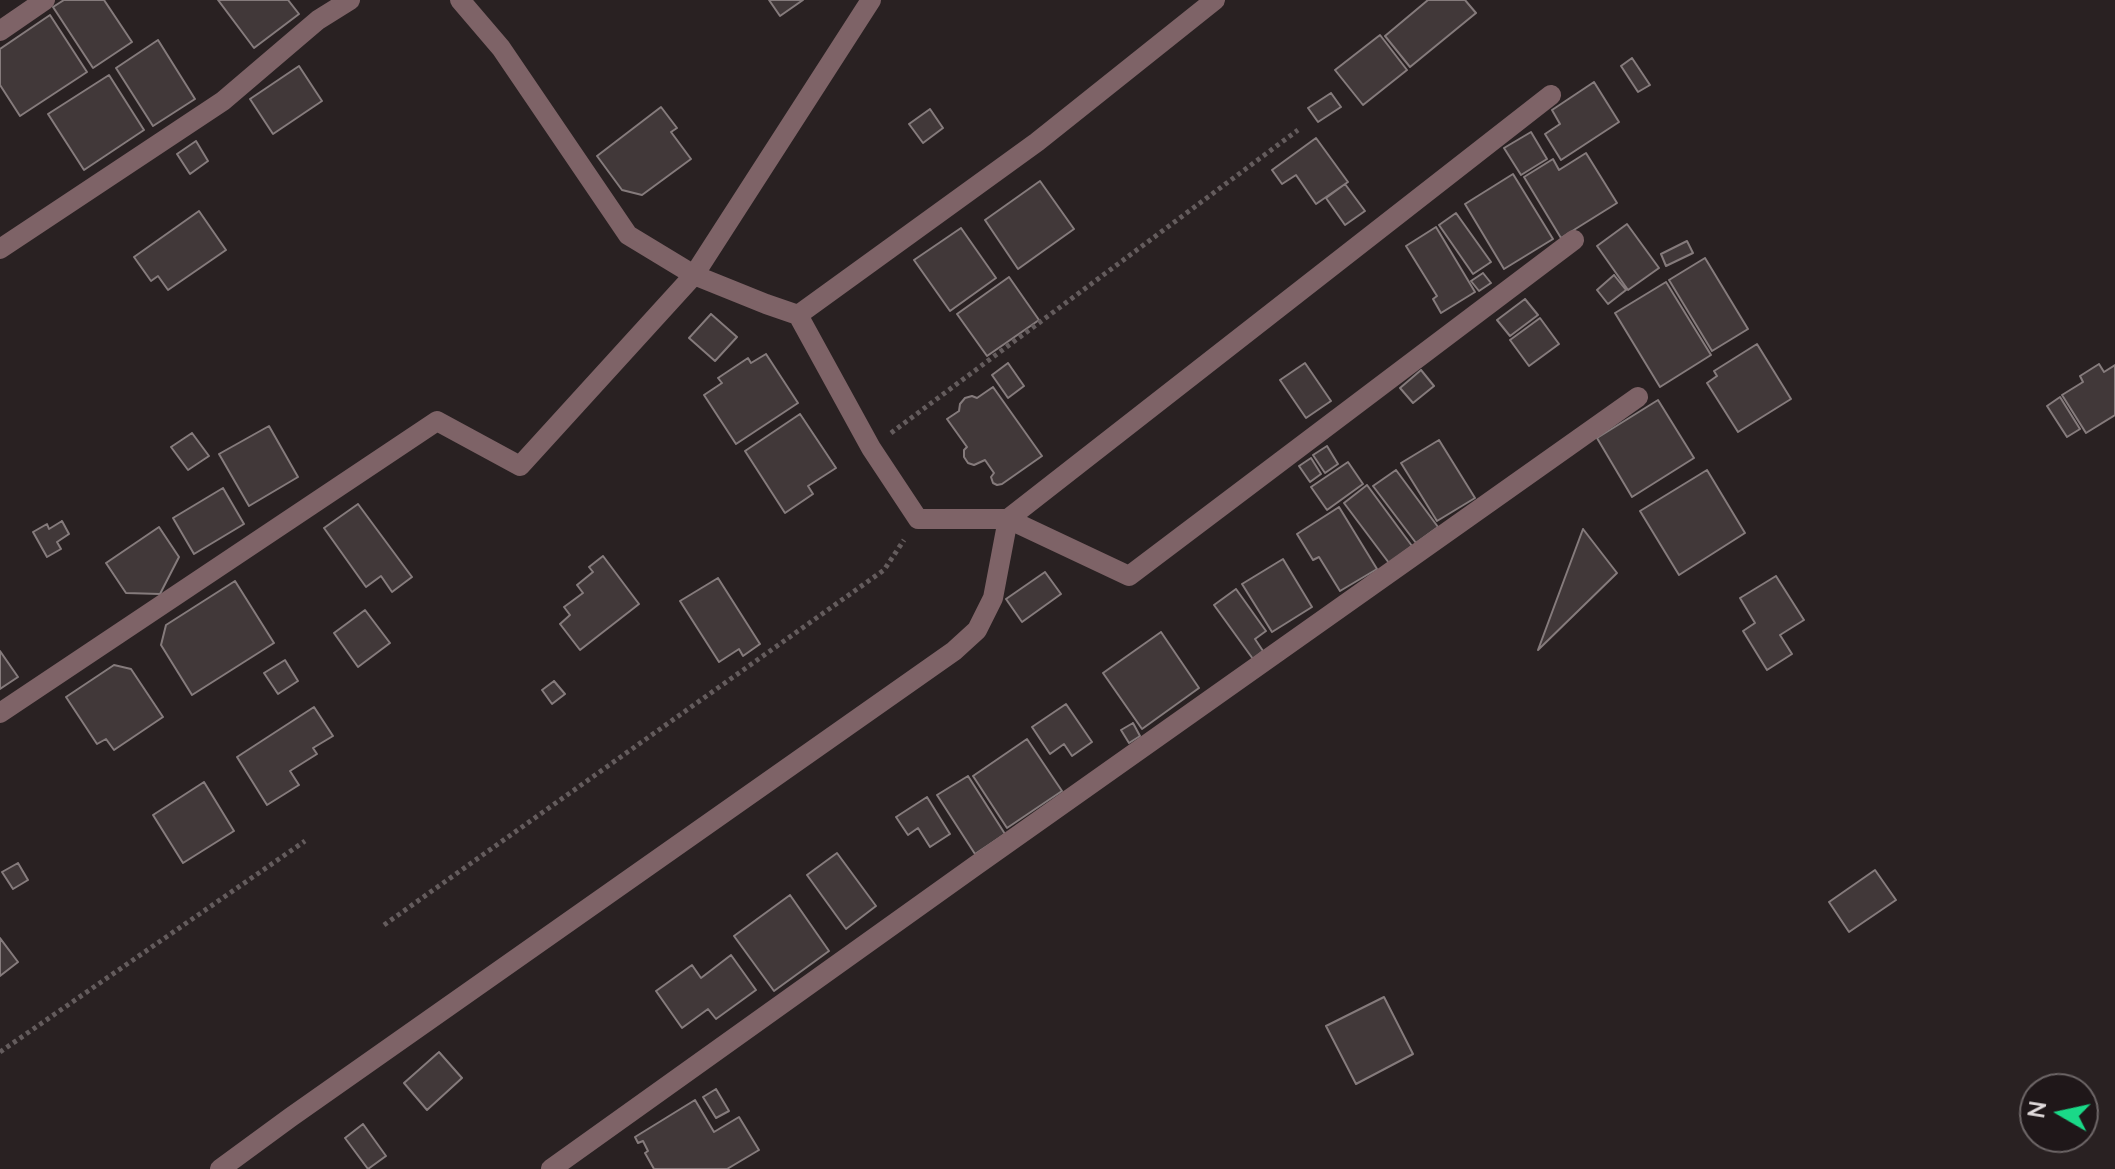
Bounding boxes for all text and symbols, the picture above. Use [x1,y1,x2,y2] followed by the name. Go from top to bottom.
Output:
[2019,1073,2099,1153] north arrow
[2022,1099,2051,1120] text: N

